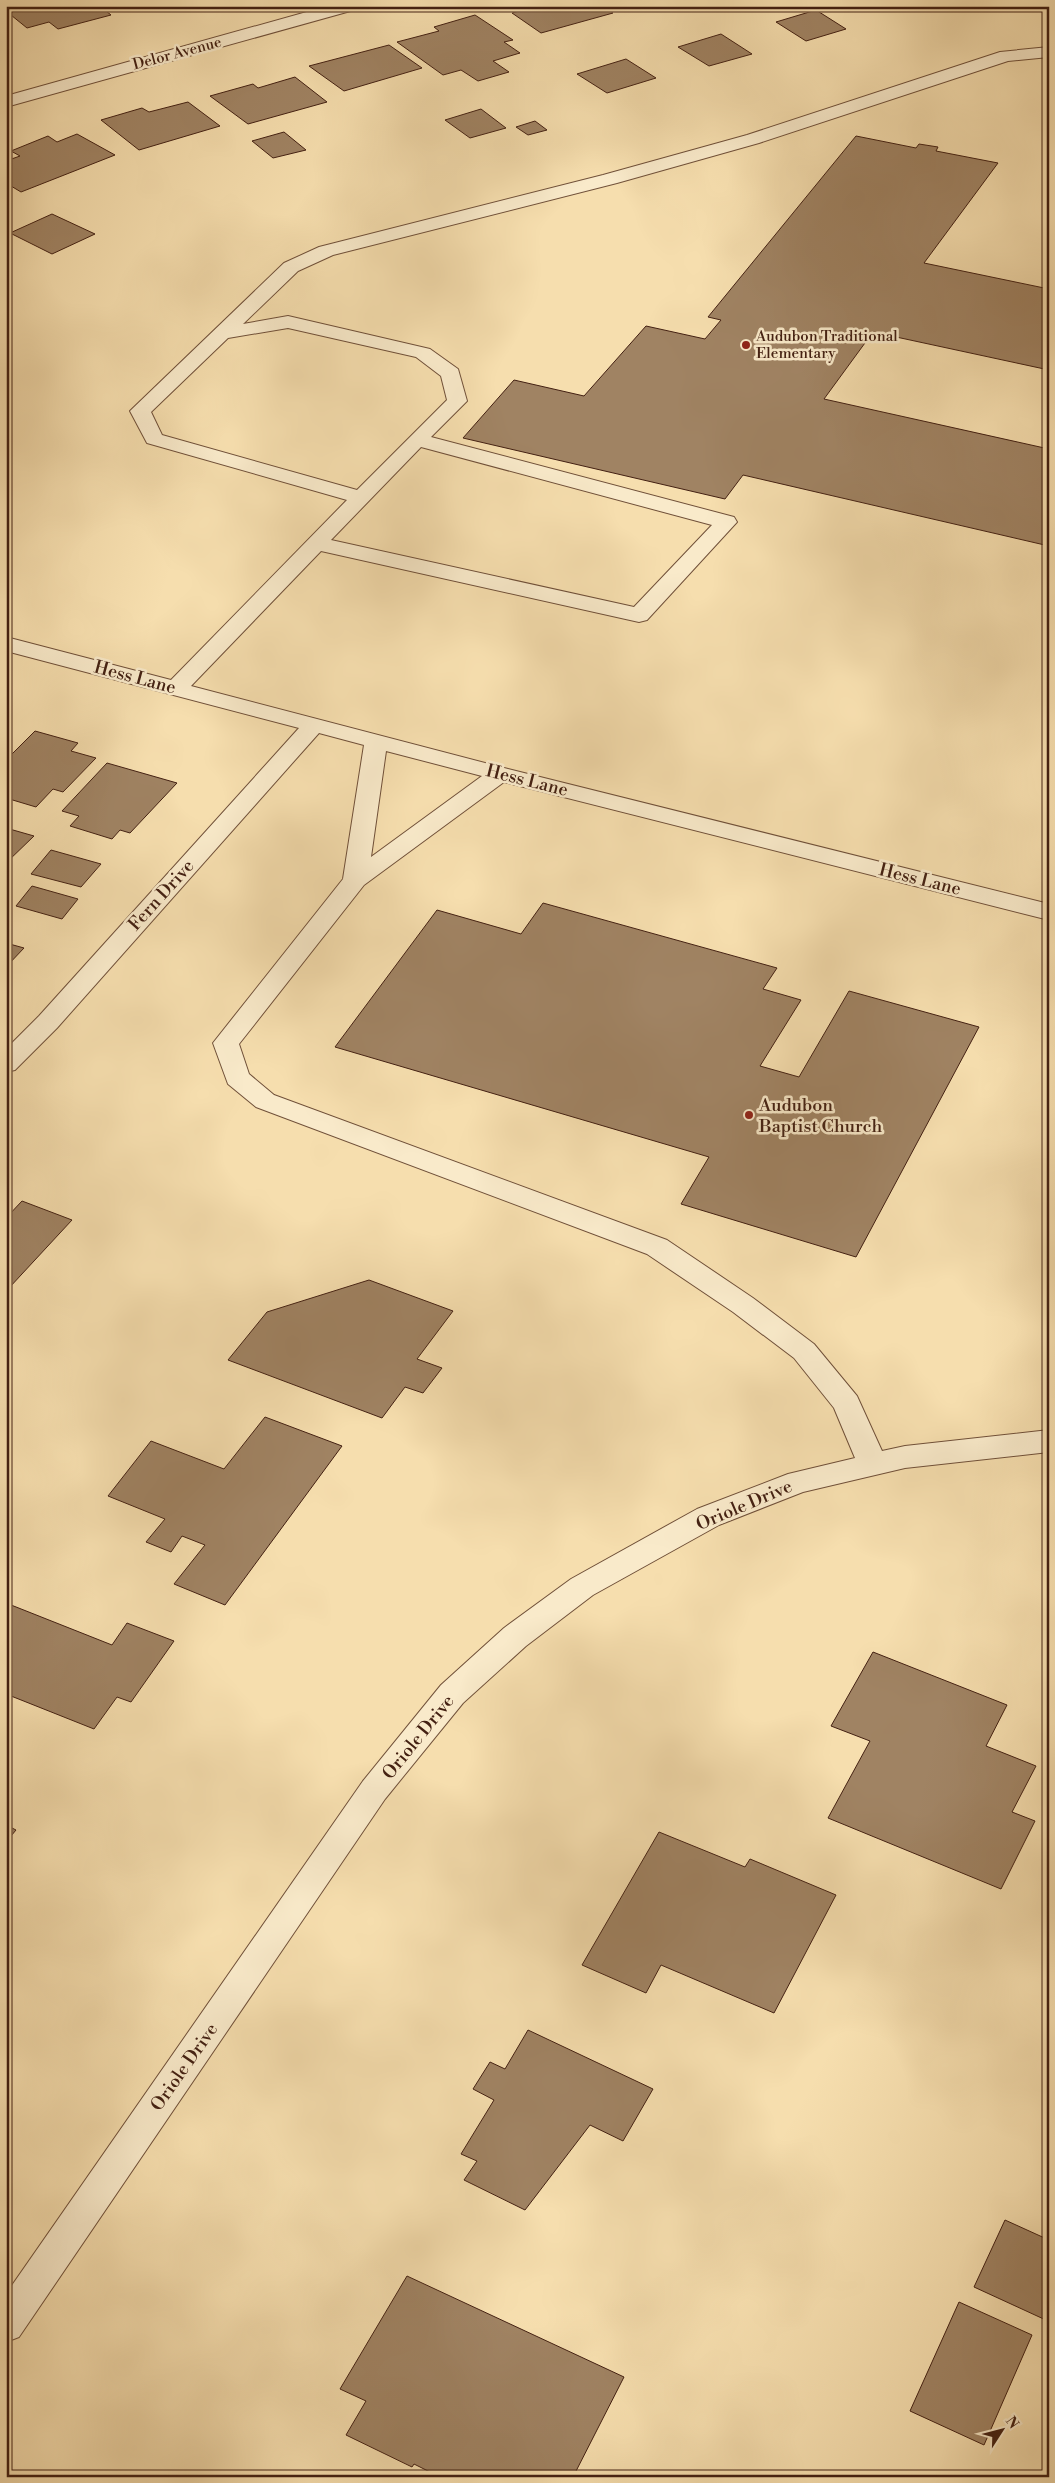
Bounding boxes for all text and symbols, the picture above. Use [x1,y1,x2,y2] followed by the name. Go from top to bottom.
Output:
[131,33,224,74] street label: Delor Avenue
[755,327,898,363] place label: Audubon Traditional Elementary
[740,339,752,351] marker: Audubon Traditional Elementary
[91,656,178,699] street label: Hess Lane
[483,759,570,802] street label: Hess Lane
[123,855,199,936] street label: Fern Drive
[876,858,963,901] street label: Hess Lane
[758,1094,882,1138] place label: Audubon Baptist Church
[743,1109,755,1121] marker: Audubon Baptist Church
[693,1475,796,1536] street label: Oriole Drive
[377,1690,459,1784] street label: Oriole Drive
[146,2019,223,2116] street label: Oriole Drive
[978,2406,1028,2456] north arrow
[1001,2413,1022,2433] text: N

